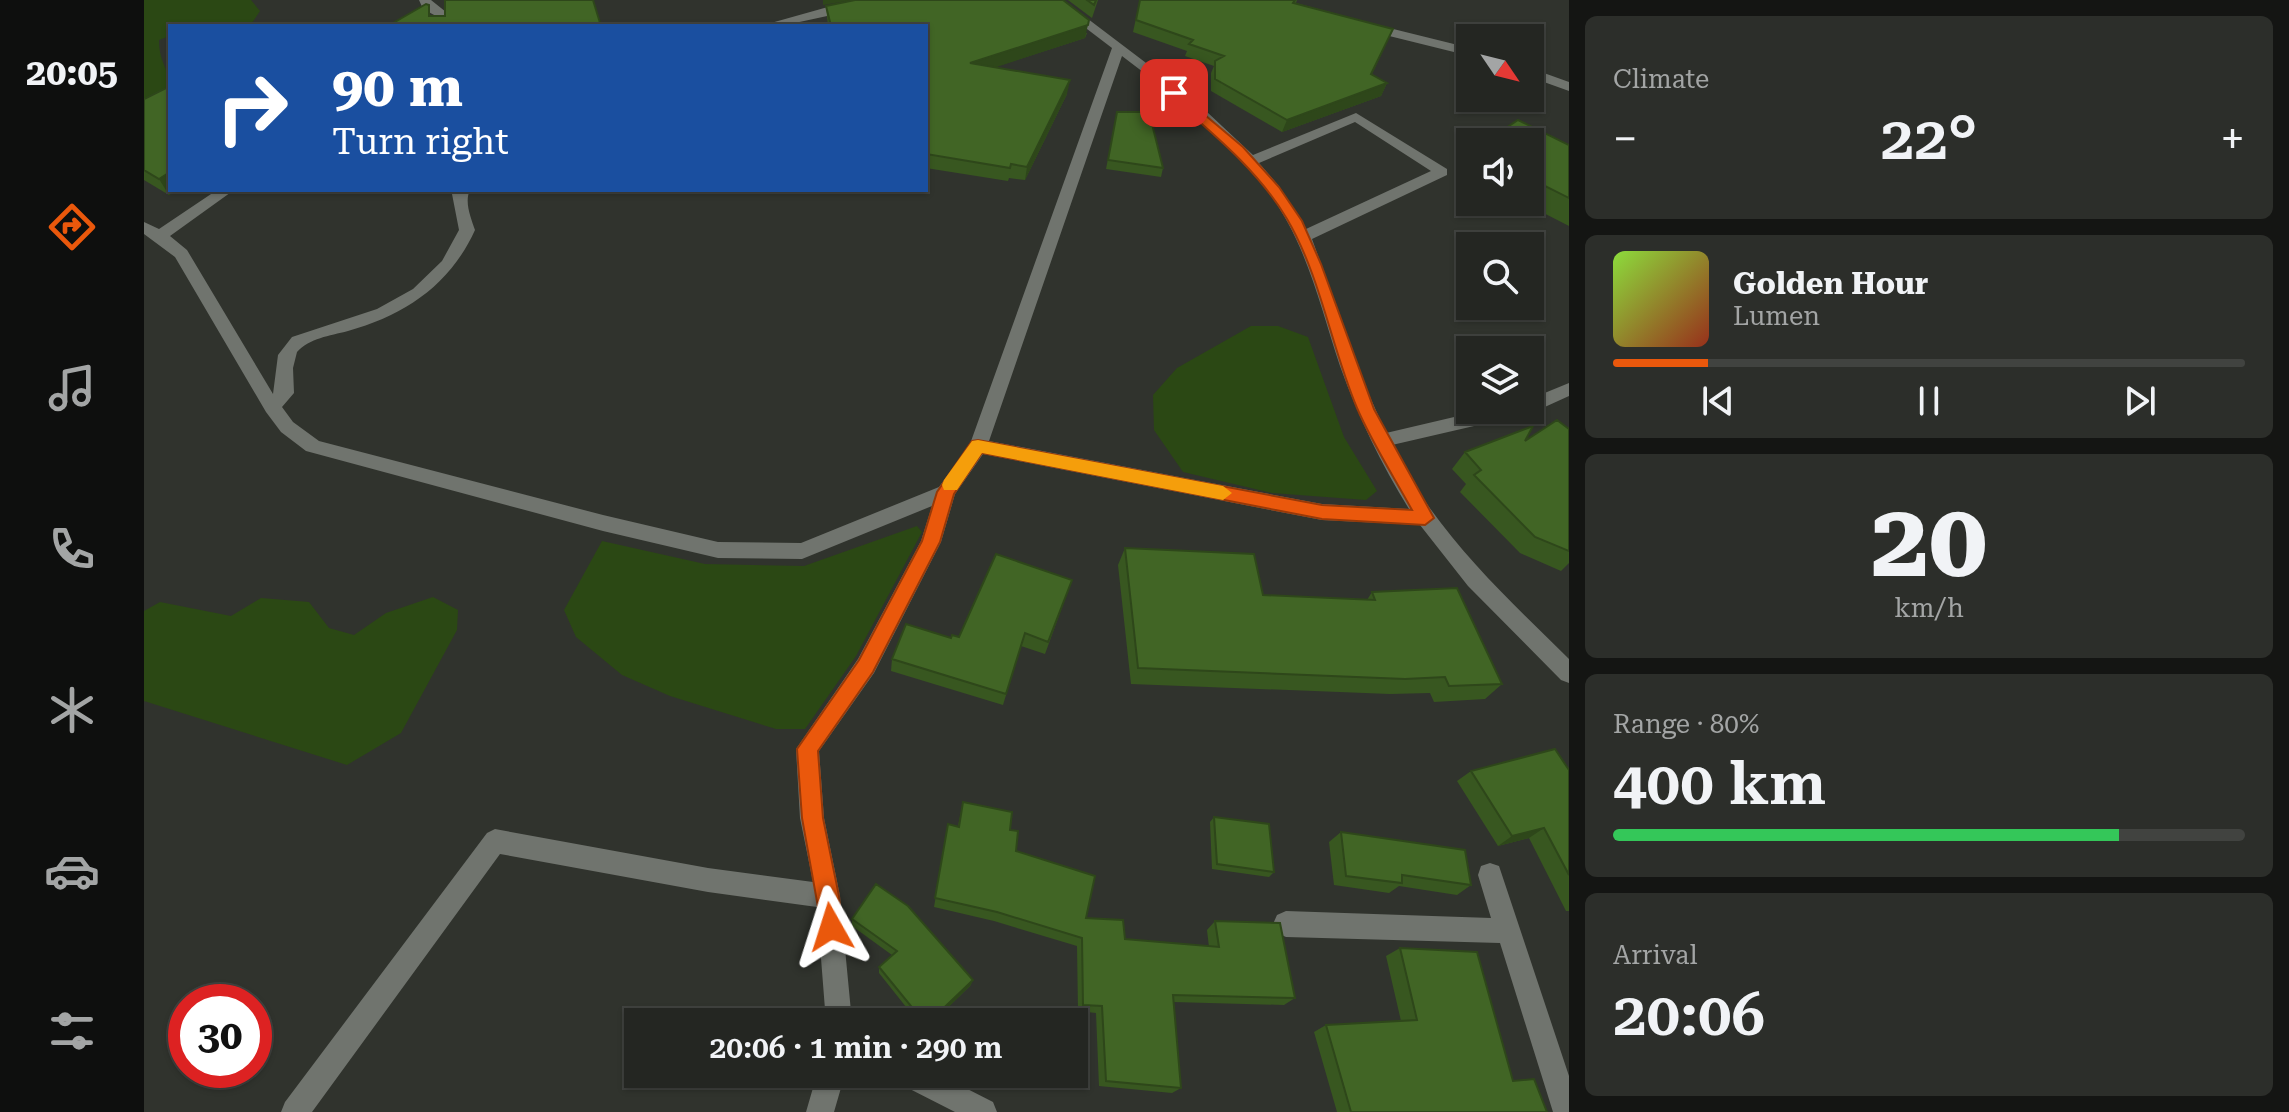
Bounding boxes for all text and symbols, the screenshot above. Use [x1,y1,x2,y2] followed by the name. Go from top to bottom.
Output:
[1456,24,1544,112] north arrow
[1456,24,1544,424] map controls
[26,52,118,94] text: 20:05
[332,54,463,120] text: 90 m
[200,56,304,160] icon: right
[1140,59,1208,127] pin
[1613,64,1709,94] text: Climate
[1152,71,1196,115] icon: arrive
[1881,103,1977,174] text: 22°
[1613,113,1638,165] text: −
[2220,113,2245,165] text: +
[332,121,509,163] text: Turn right
[1456,128,1544,216] button: sound
[44,199,100,255] icon: directions
[1456,232,1544,320] button: search
[1733,266,1928,301] text: Golden Hour
[1733,301,1820,331] text: Lumen
[1456,336,1544,424] button: layers
[44,360,100,416] icon: music
[1696,379,1740,423] icon: previous
[1907,379,1951,423] icon: pause
[2118,379,2162,423] icon: next
[1871,480,1987,601] text: 20
[44,521,100,577] icon: phone
[1894,593,1964,623] text: km/h
[44,682,100,738] icon: climate
[1613,709,1759,739] text: Range · 80%
[1613,748,1826,819] text: 400 km
[44,843,100,899] icon: car
[789,885,873,969] position arrow
[1613,940,1698,970] text: Arrival
[1613,979,1765,1050] text: 20:06
[168,984,272,1088] speed limit sign: 30
[44,1003,100,1059] icon: filters
[710,1030,1002,1065] text: 20:06 · 1 min · 290 m

